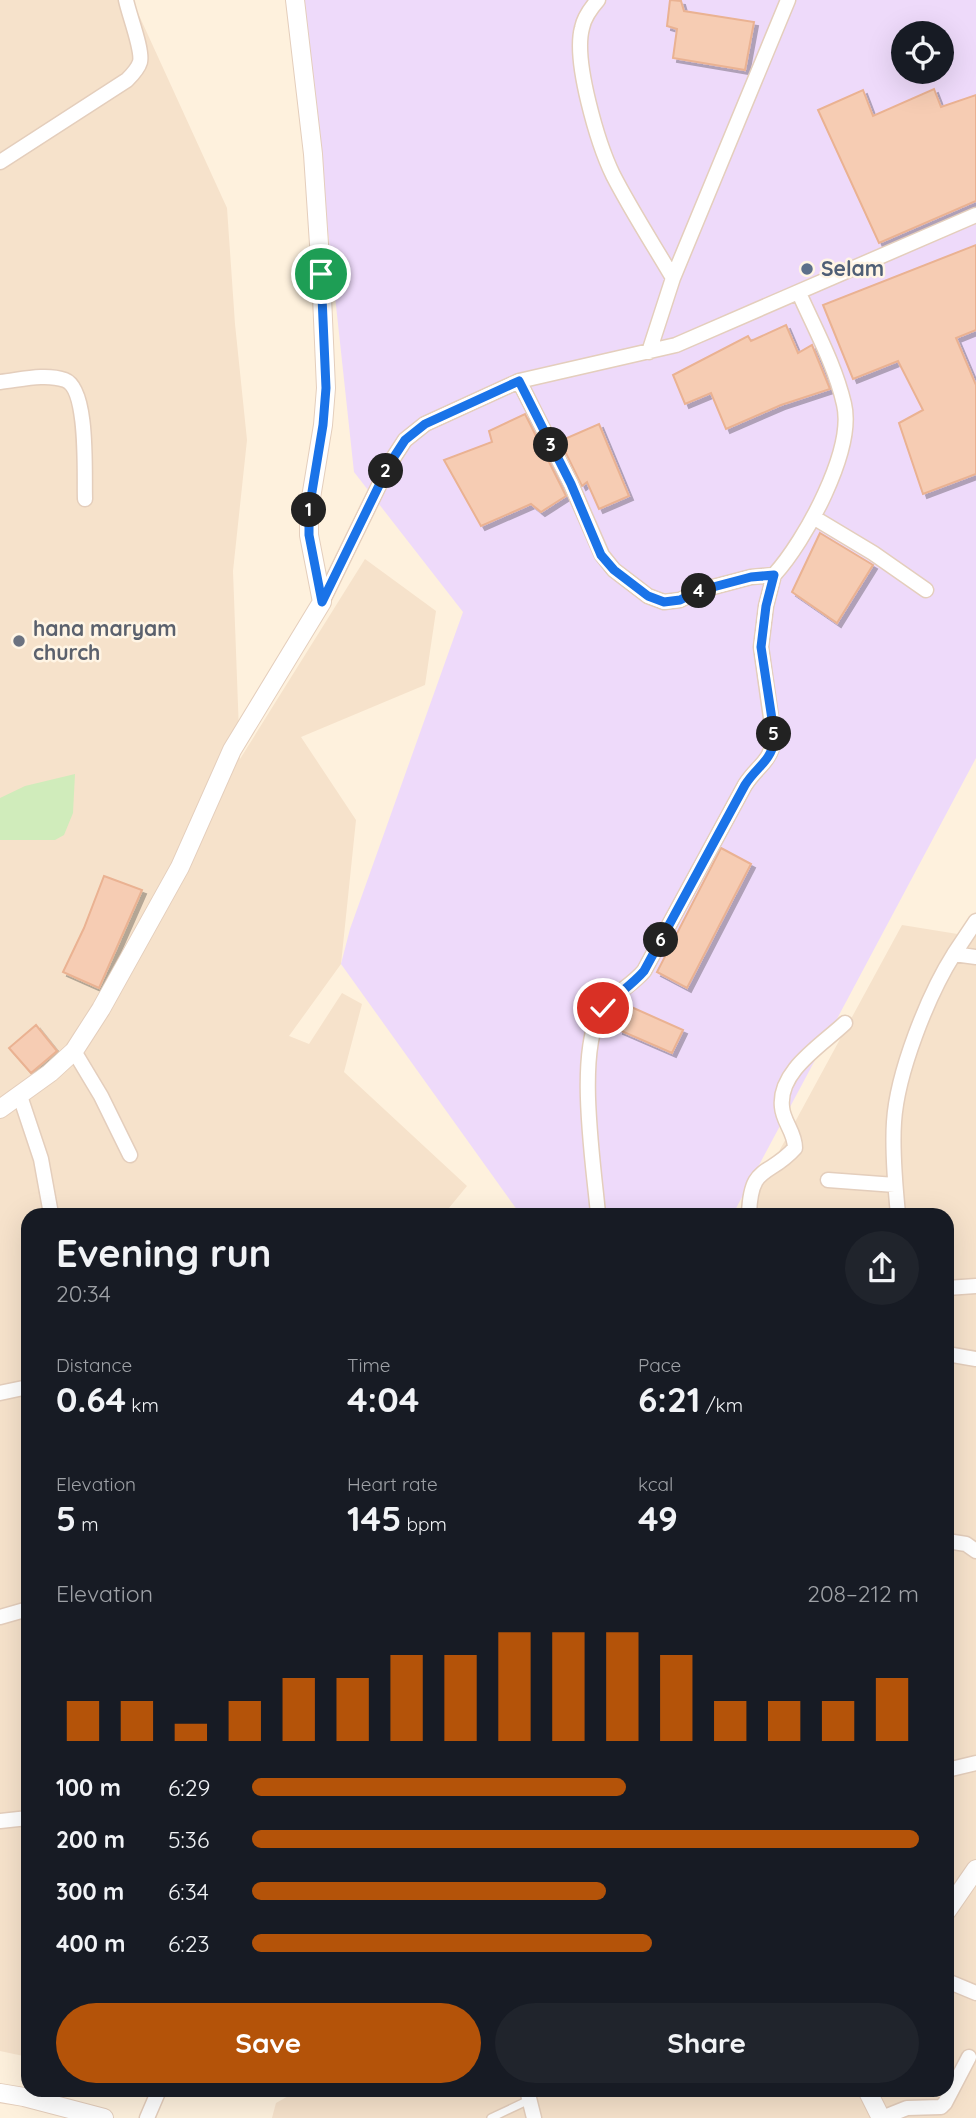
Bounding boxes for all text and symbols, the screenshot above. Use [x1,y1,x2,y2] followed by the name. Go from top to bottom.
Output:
[891,21,954,84] map controls
[891,21,954,84] button: locate
[291,244,351,304] pin
[302,255,340,293] icon: arrive
[821,255,884,281] place label: Selam
[799,261,815,277] marker: Selam
[534,428,568,462] pin: 3
[545,432,556,456] text: 3
[368,454,404,489] pin: 2
[380,458,391,482] text: 2
[292,492,326,528] pin: 1
[305,497,312,521] text: 1
[682,574,716,608] pin: 4
[693,578,704,602] text: 4
[33,615,177,665] place label: hana maryam church
[11,633,27,649] marker: hana maryam church
[756,716,792,752] pin: 5
[768,721,779,745] text: 5
[644,922,678,958] pin: 6
[655,927,666,951] text: 6
[573,978,633,1038] pin
[584,989,622,1027] icon: check
[56,1229,271,1277] text: Evening run
[845,1231,919,1305] button: share
[56,1279,111,1308] text: 20:34
[56,1353,132,1377] text: Distance
[347,1353,391,1377] text: Time
[638,1353,681,1377] text: Pace
[56,1377,126,1421] text: 0.64
[347,1377,419,1421] text: 4:04
[638,1377,700,1421] text: 6:21
[126,1393,159,1417] text: km
[700,1393,743,1417] text: /km
[56,1472,136,1496] text: Elevation
[347,1472,438,1496] text: Heart rate
[638,1472,673,1496] text: kcal
[56,1496,76,1540] text: 5
[347,1496,401,1540] text: 145
[638,1496,678,1540] text: 49
[76,1512,99,1536] text: m
[401,1512,447,1536] text: bpm
[56,1579,153,1608] text: Elevation
[807,1579,919,1608] text: 208–212 m
[56,1773,121,1802] text: 100 m
[168,1773,210,1802] text: 6:29
[56,1825,125,1854] text: 200 m
[168,1825,209,1854] text: 5:36
[56,1877,124,1906] text: 300 m
[168,1877,209,1906] text: 6:34
[56,1929,125,1958] text: 400 m
[168,1929,209,1958] text: 6:23
[56,2003,481,2083] button: Save
[495,2003,919,2083] button: Share

